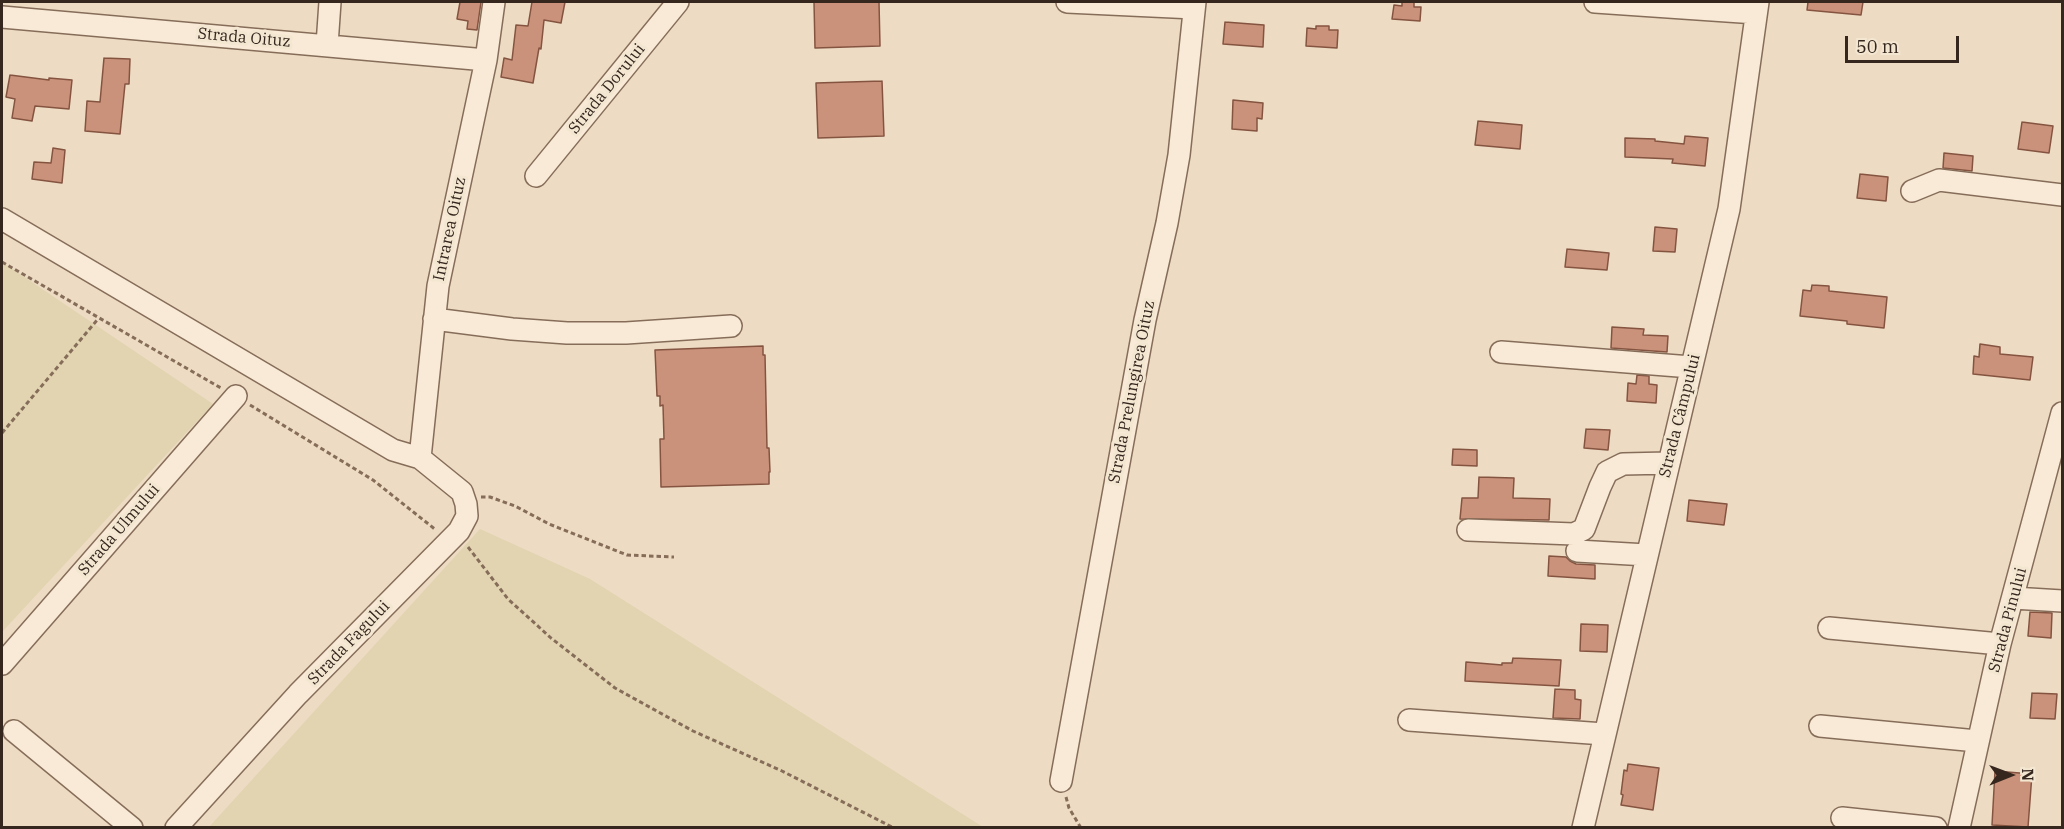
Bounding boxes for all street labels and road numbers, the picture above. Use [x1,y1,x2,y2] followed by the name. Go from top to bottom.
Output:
[197,24,291,52] street label: Strada Oituz
[565,40,649,138] street label: Strada Dorului
[430,175,470,283] street label: Intrarea Oituz
[1105,299,1159,485] street label: Strada Prelungirea Oituz
[1655,352,1705,480] street label: Strada Câmpului
[74,480,164,580] street label: Strada Ulmului
[1985,565,2031,675] street label: Strada Pinului
[304,597,394,689] street label: Strada Fagului

